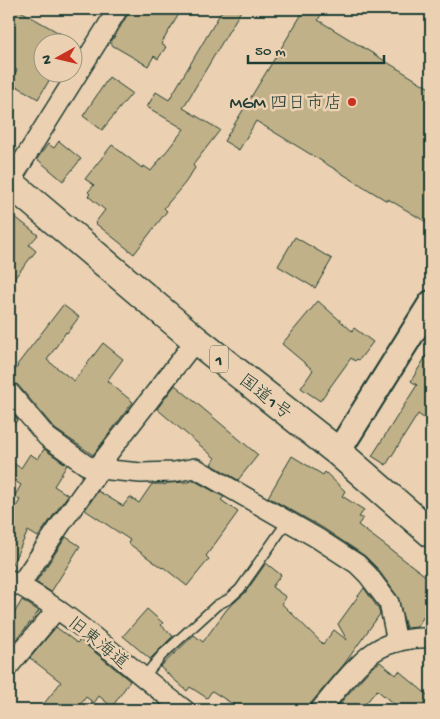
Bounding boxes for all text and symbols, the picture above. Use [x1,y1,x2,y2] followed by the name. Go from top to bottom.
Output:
[32,32,82,82] north arrow
[248,32,384,64] scale bar
[255,43,286,61] text: 50 m
[39,54,57,65] text: N
[229,93,342,115] place label: MGM 四日市店
[346,96,358,108] marker: MGM 四日市店
[210,346,228,372] road number: 1
[234,370,296,425] street label: 国道1号
[63,612,133,675] street label: 旧東海道

